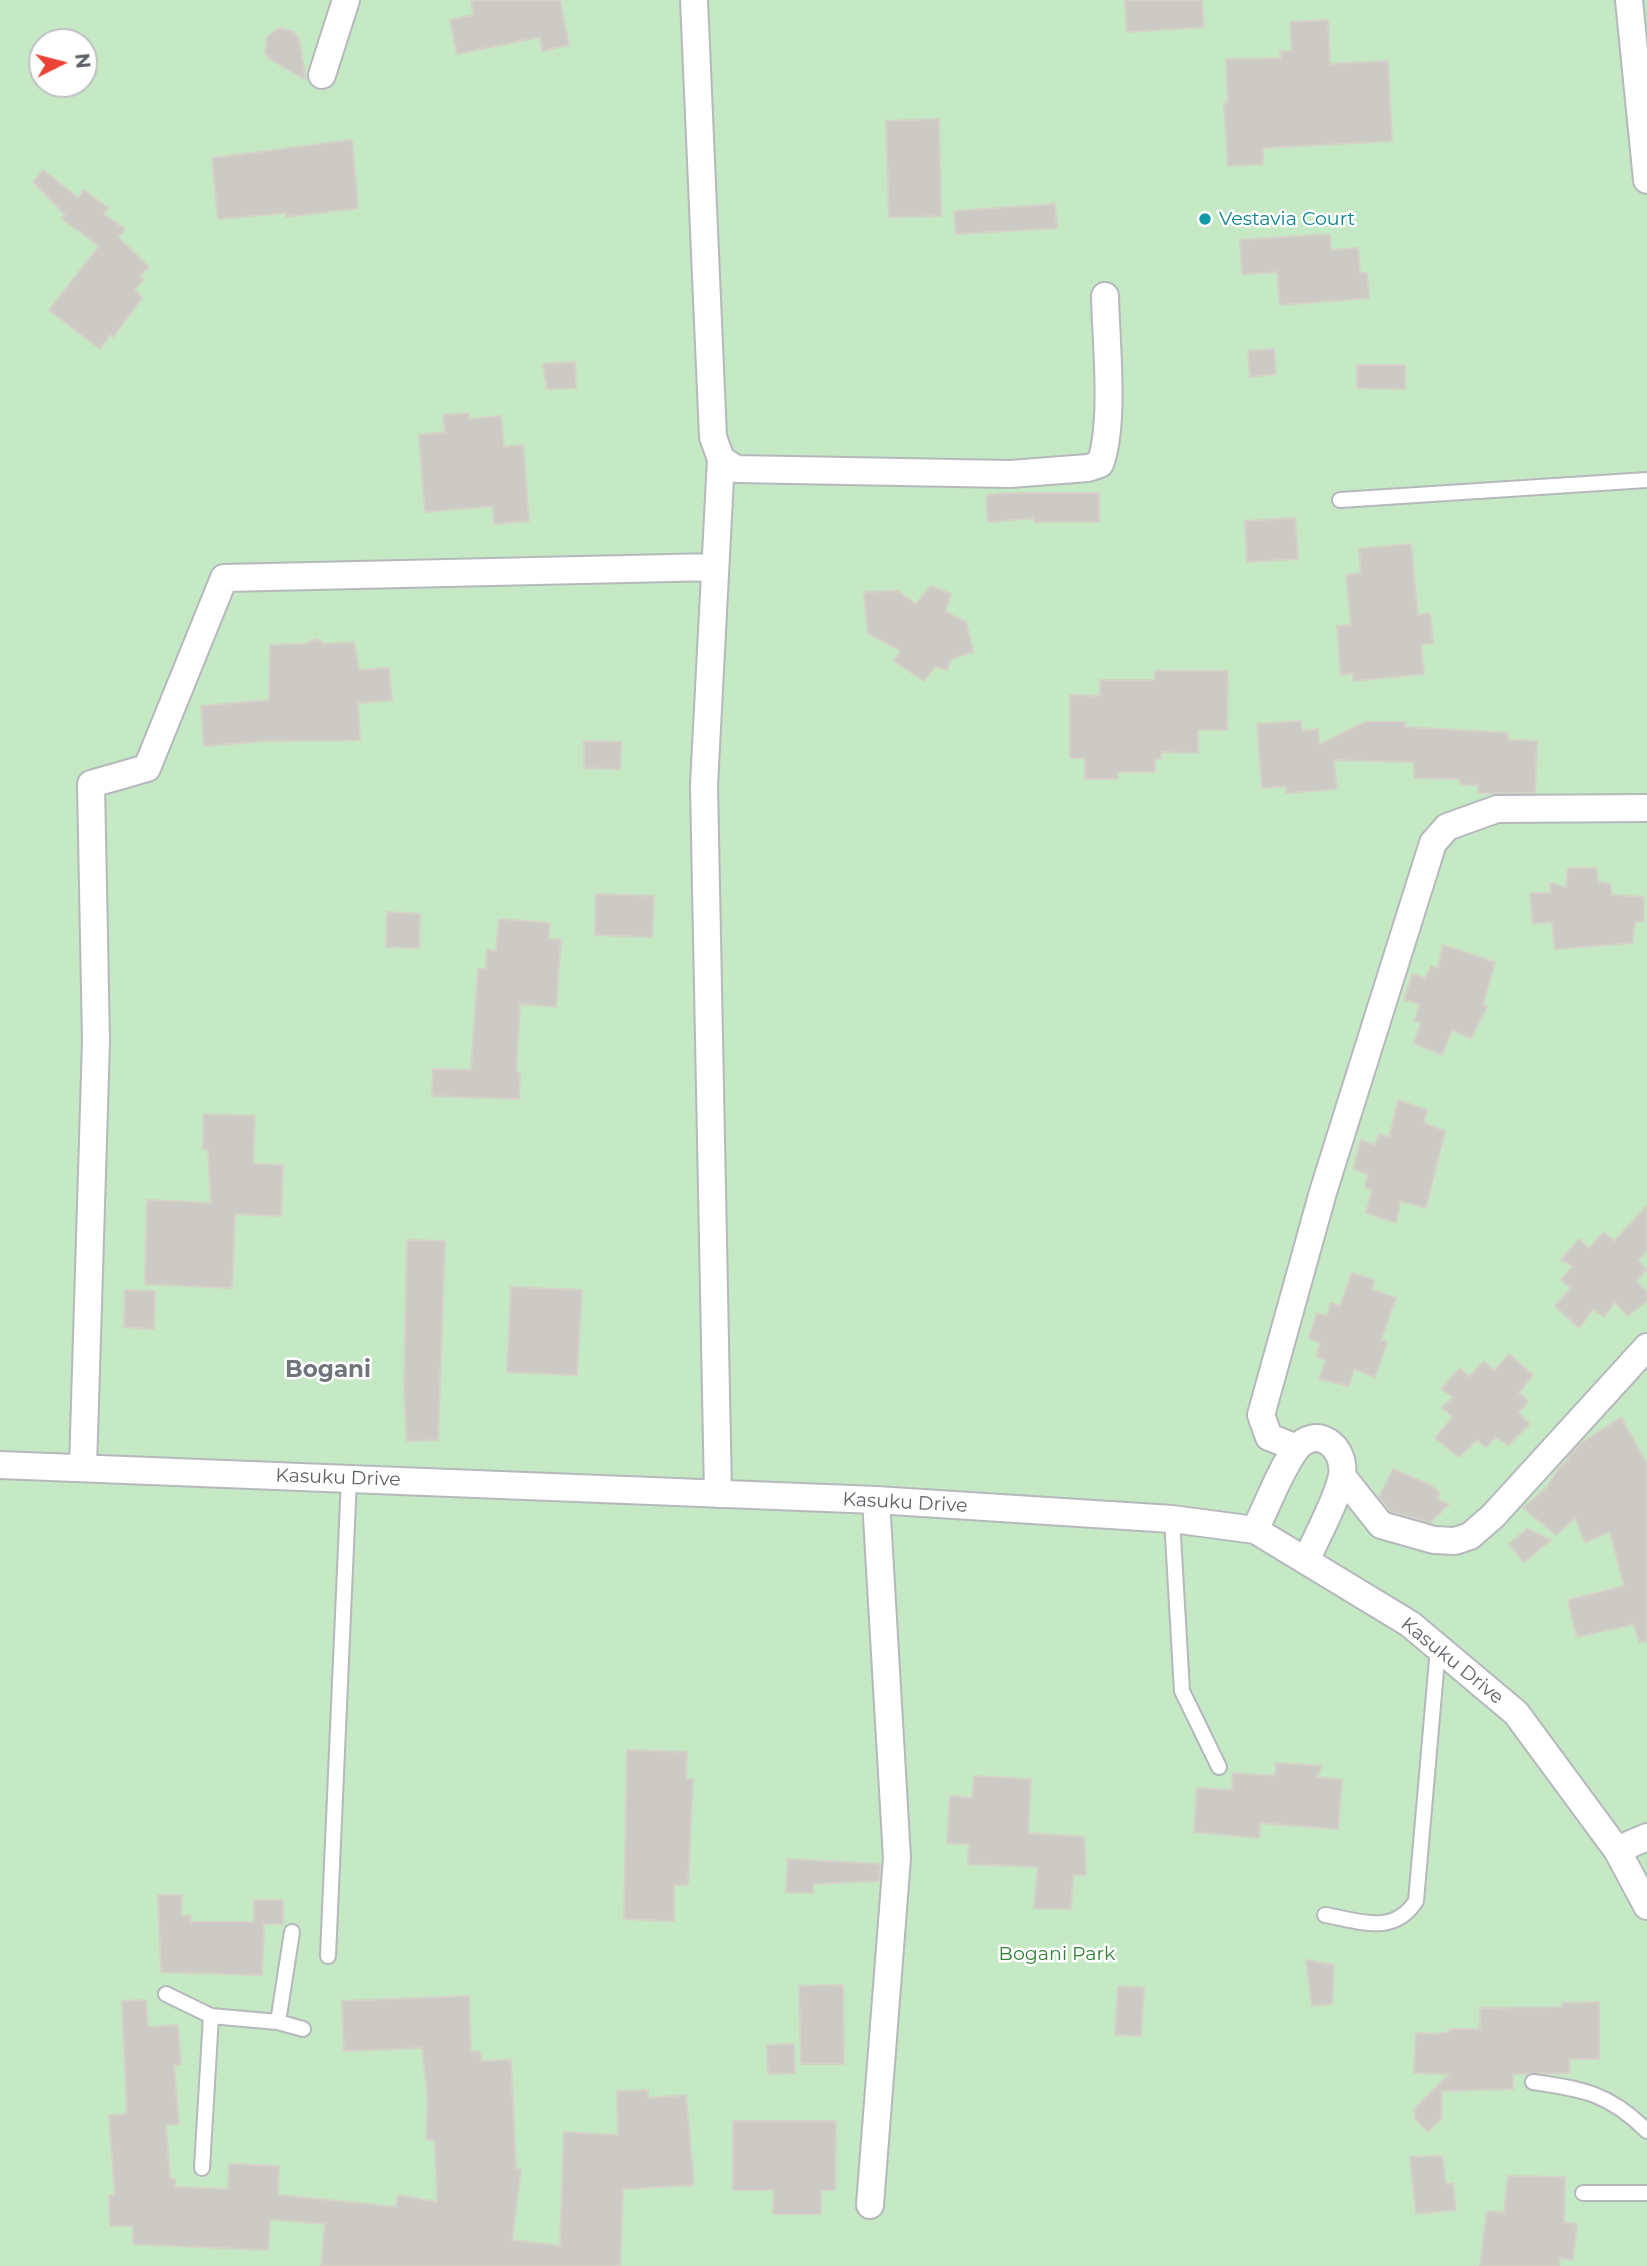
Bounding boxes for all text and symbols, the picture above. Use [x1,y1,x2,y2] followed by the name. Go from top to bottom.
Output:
[28,28,98,98] north arrow
[70,52,95,70] text: N
[1219,208,1355,230] place label: Vestavia Court
[1197,211,1213,227] marker: Vestavia Court
[285,1356,371,1384] district label: Bogani
[275,1464,401,1492] street label: Kasuku Drive
[842,1488,968,1518] street label: Kasuku Drive
[1396,1613,1508,1709] street label: Kasuku Drive
[999,1943,1115,1965] park label: Bogani Park

